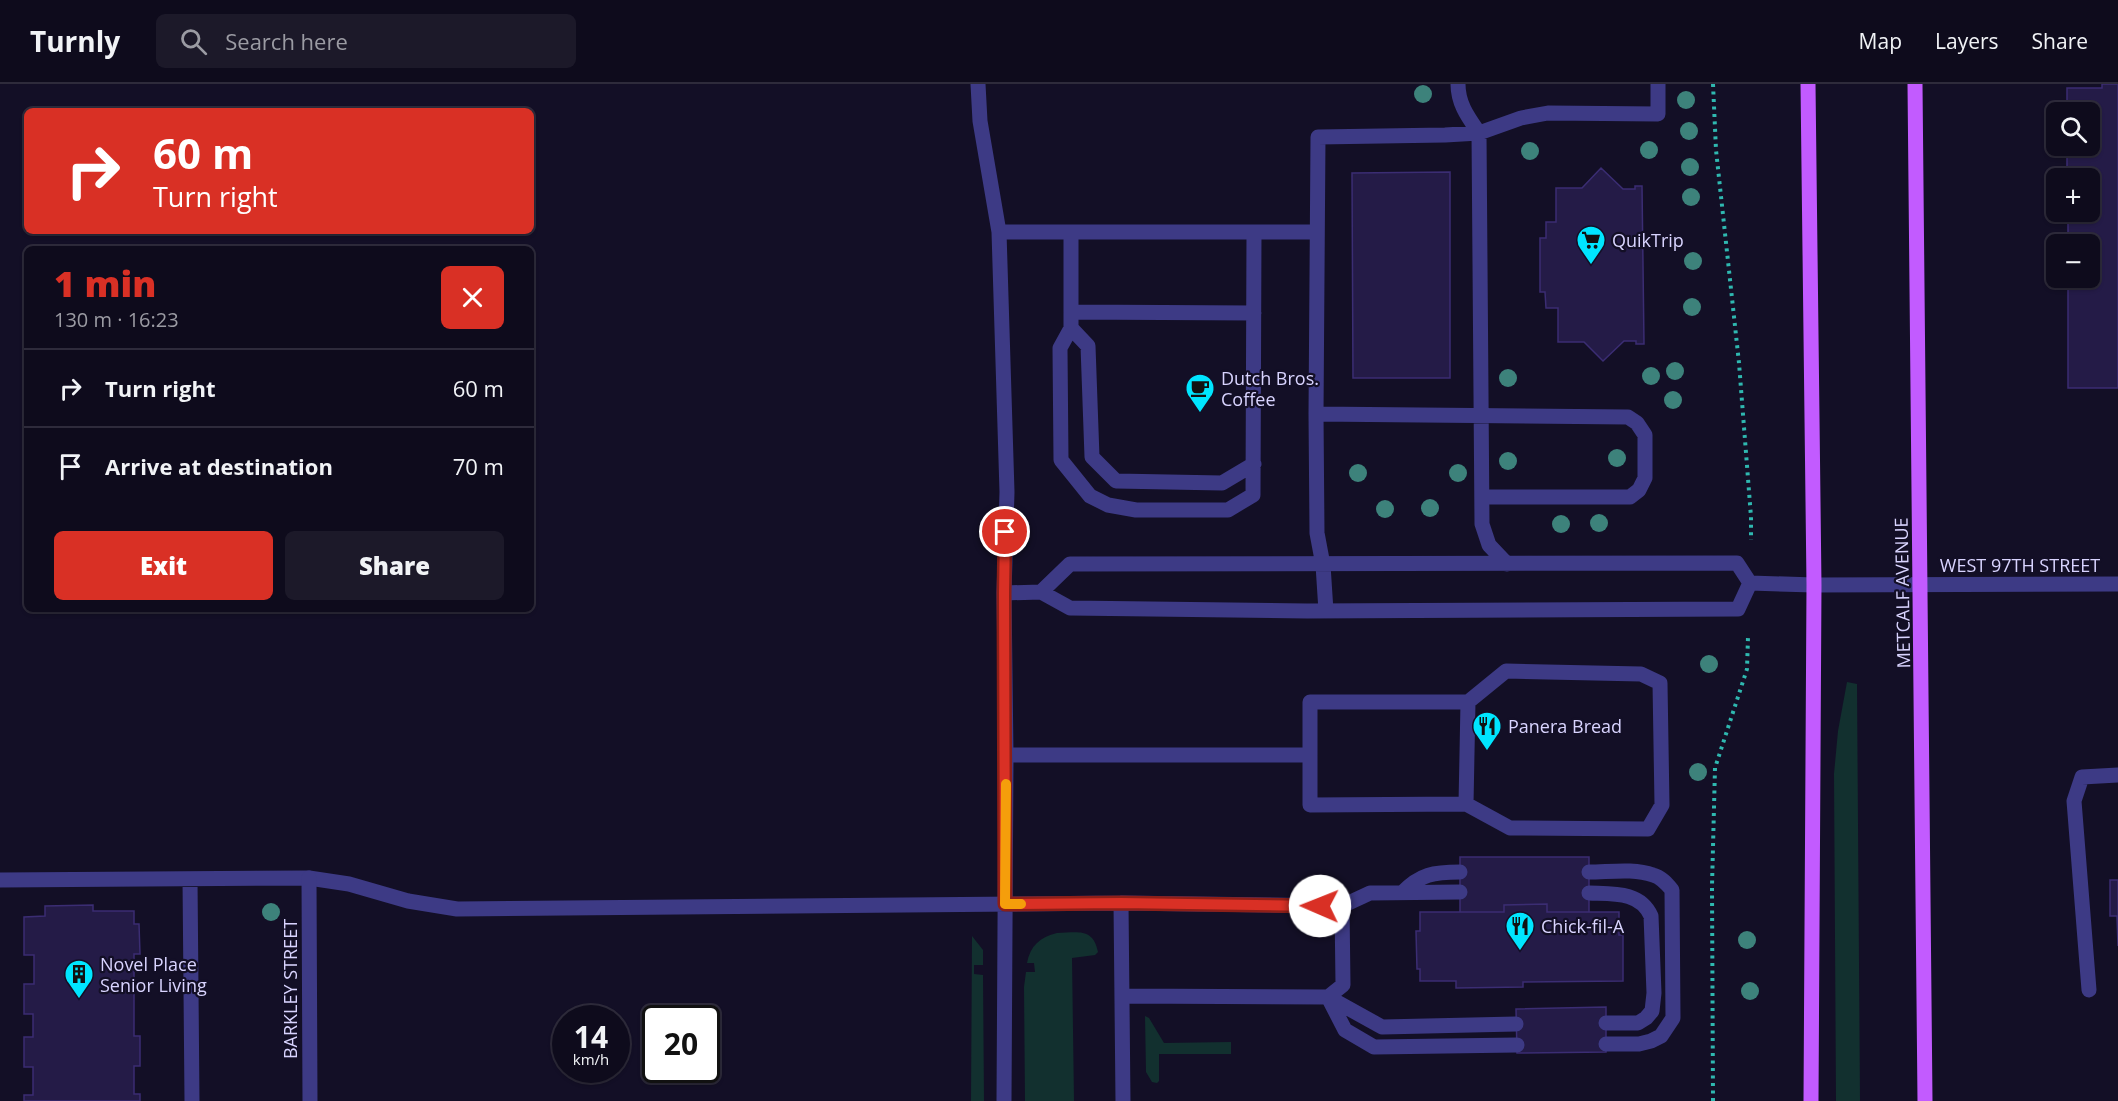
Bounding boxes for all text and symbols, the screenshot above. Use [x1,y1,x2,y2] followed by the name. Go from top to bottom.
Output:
[156,14,576,68] search box
[30,22,120,60] text: Turnly
[177,25,210,58] icon: search
[225,26,348,56] text: Search here
[1859,27,1902,55] text: Map
[1935,27,1999,55] text: Layers
[2032,27,2088,55] text: Share
[2046,102,2100,288] map controls
[2046,102,2100,156] button: search
[153,124,253,181] text: 60 m
[54,132,132,210] icon: right
[2046,168,2100,222] button: +
[153,178,278,215] text: Turn right
[1575,224,1607,266] supermarket icon: QuikTrip
[1612,228,1684,252] place label: QuikTrip
[2046,234,2100,288] button: −
[54,259,156,308] text: 1 min
[441,266,504,329] button: close
[54,306,179,333] text: 130 m · 16:23
[1221,366,1319,411] place label: Dutch Bros. Coffee
[54,372,87,405] icon: right
[1184,372,1216,414] cafe icon: Dutch Bros. Coffee
[105,373,216,403] text: Turn right
[453,373,504,403] text: 60 m
[54,450,87,483] icon: arrive
[105,451,333,481] text: Arrive at destination
[453,451,504,481] text: 70 m
[979,506,1030,557] pin
[988,515,1021,548] icon: arrive
[1889,517,1915,669] street label: METCALF AVENUE
[54,531,273,600] button: Exit
[285,531,504,600] button: Share
[1940,553,2100,577] street label: WEST 97TH STREET
[1471,710,1503,752] restaurant icon: Panera Bread
[1508,714,1622,738] place label: Panera Bread
[1288,874,1352,938] position arrow
[1504,910,1536,952] restaurant icon: Chick-fil-A
[1541,914,1625,938] place label: Chick-fil-A
[278,919,302,1059] street label: BARKLEY STREET
[100,952,207,997] place label: Novel Place Senior Living
[63,958,95,1000] building icon: Novel Place Senior Living
[642,1005,720,1083] speed limit sign: 20
[574,1016,608,1057] text: 14
[573,1049,609,1069] text: km/h

